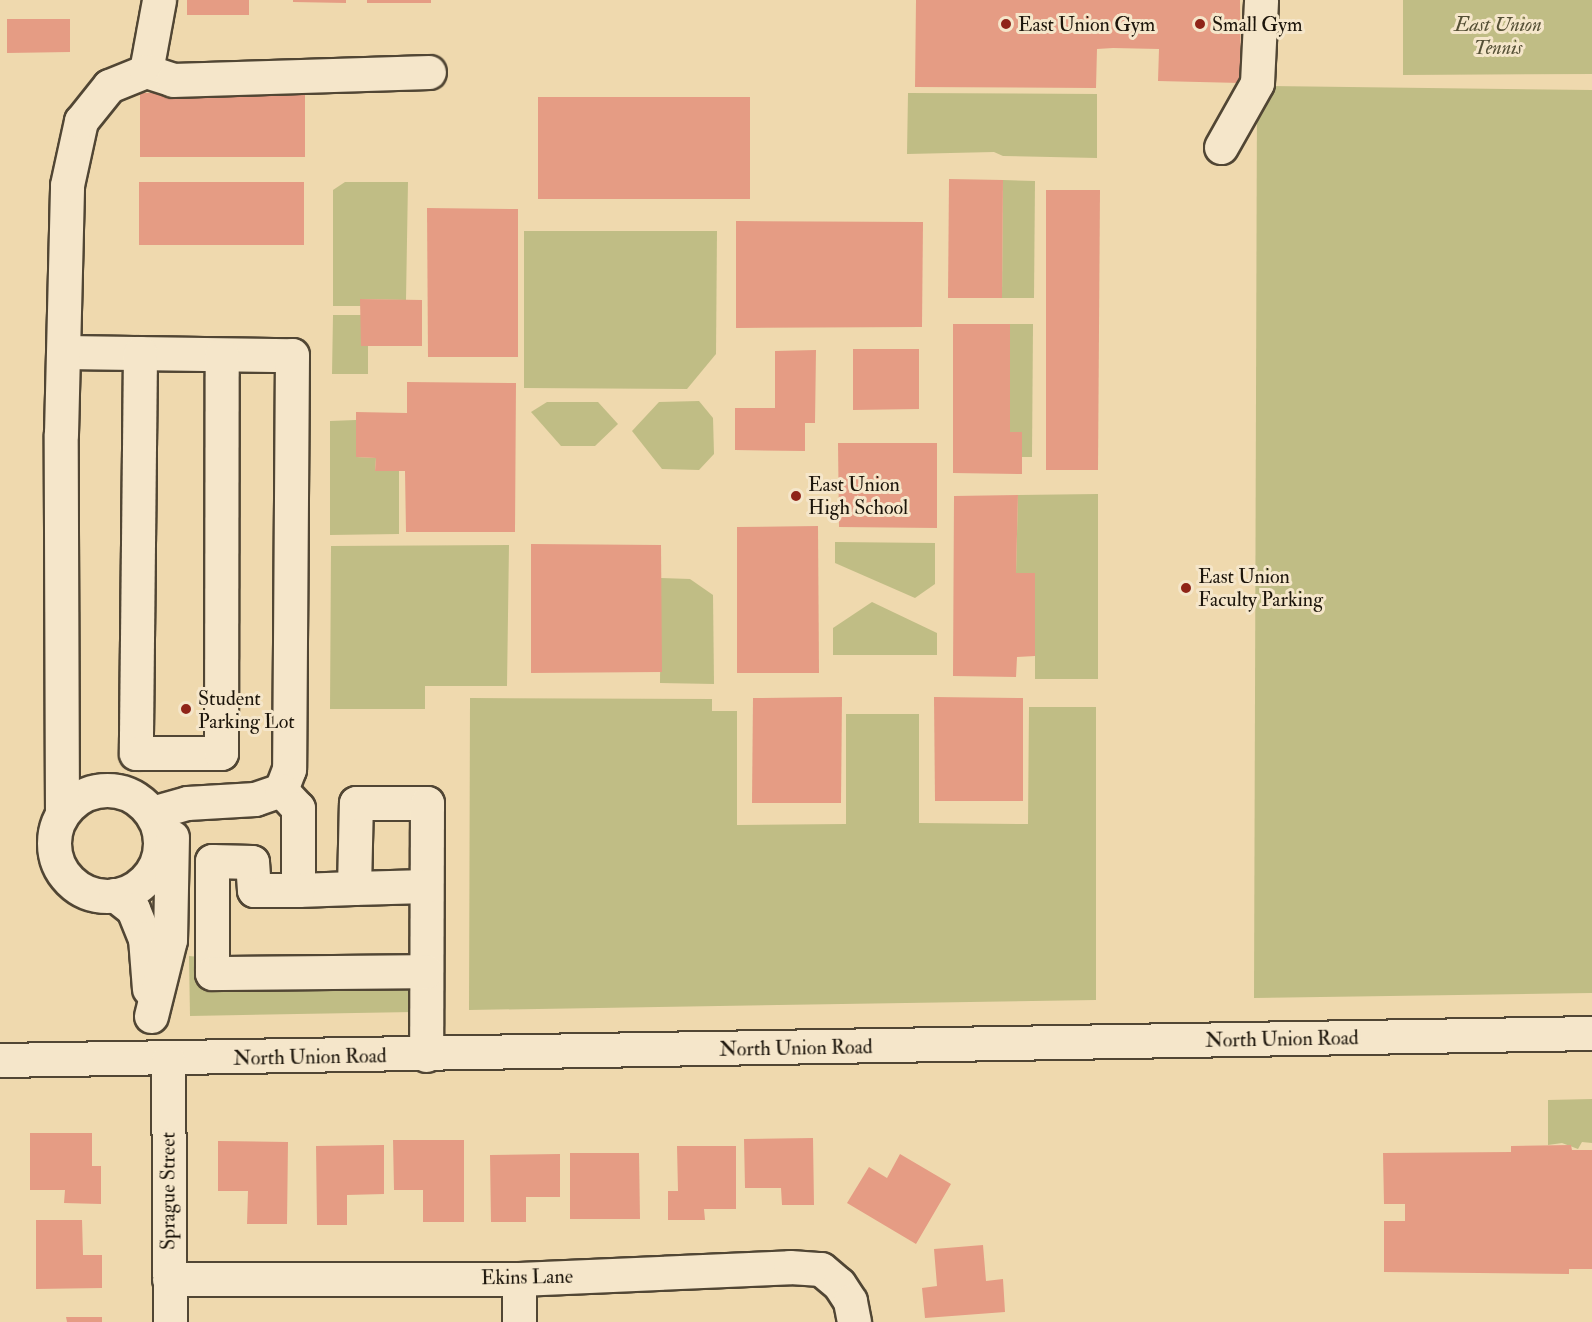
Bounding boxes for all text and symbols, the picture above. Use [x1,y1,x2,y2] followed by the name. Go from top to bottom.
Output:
[1018,12,1155,36] place label: East Union Gym
[1212,12,1302,36] place label: Small Gym
[1454,13,1542,60] park label: East Union Tennis
[999,17,1013,31] marker: East Union Gym
[1193,17,1207,31] marker: Small Gym
[808,472,908,519] place label: East Union High School
[789,489,803,503] marker: East Union High School
[1198,564,1323,611] place label: East Union Faculty Parking
[1179,581,1193,595] marker: East Union Faculty Parking
[198,686,295,733] place label: Student Parking Lot
[179,702,193,716] marker: Student Parking Lot
[1205,1026,1359,1052] street label: North Union Road
[719,1035,873,1061] street label: North Union Road
[233,1044,387,1070] street label: North Union Road
[156,1132,180,1250] street label: Sprague Street
[481,1264,573,1290] street label: Ekins Lane

